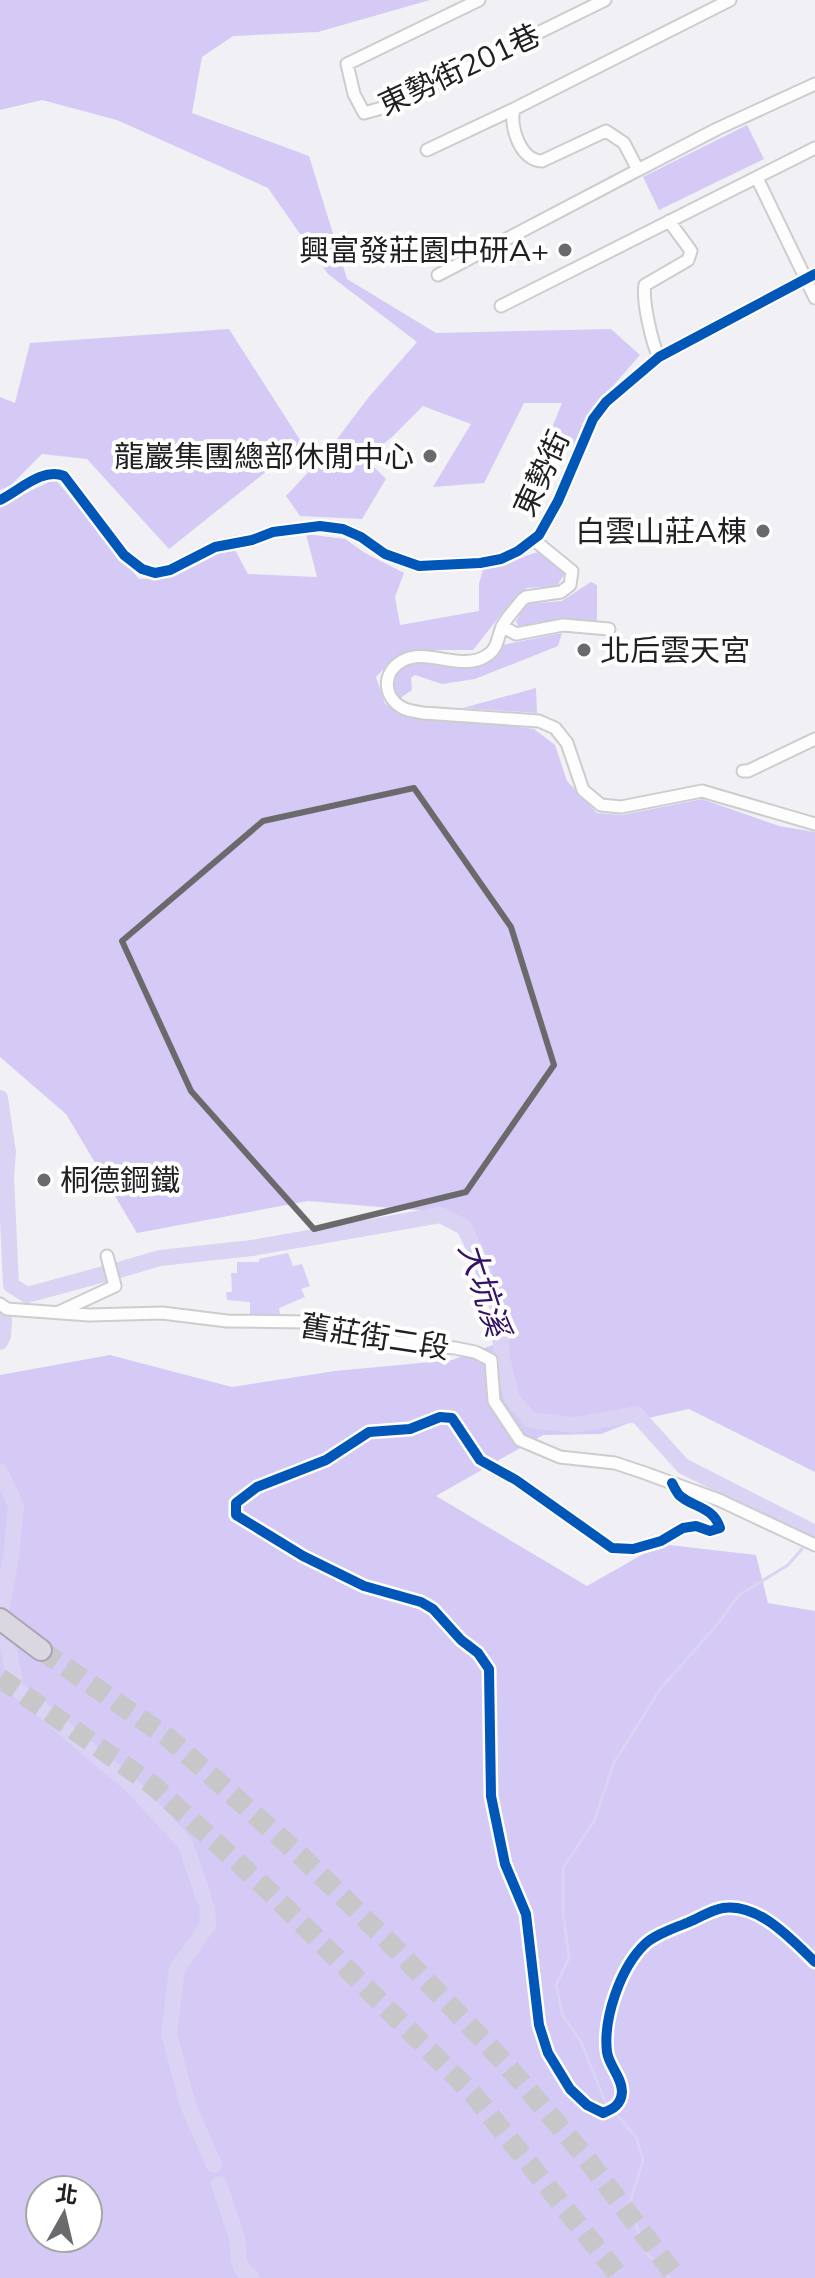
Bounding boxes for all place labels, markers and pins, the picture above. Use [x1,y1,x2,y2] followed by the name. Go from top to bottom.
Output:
[299,231,549,269] place label: 興富發莊園中研A+
[556,241,574,259] marker: 興富發莊園中研A+
[114,437,414,475] place label: 龍巖集團總部休閒中心
[421,447,439,465] marker: 龍巖集團總部休閒中心
[575,512,747,550] place label: 白雲山莊A棟
[754,522,772,540] marker: 白雲山莊A棟
[600,631,750,669] place label: 北后雲天宮
[575,641,593,659] marker: 北后雲天宮
[60,1161,180,1199] place label: 桐德鋼鐵
[35,1171,53,1189] marker: 桐德鋼鐵

